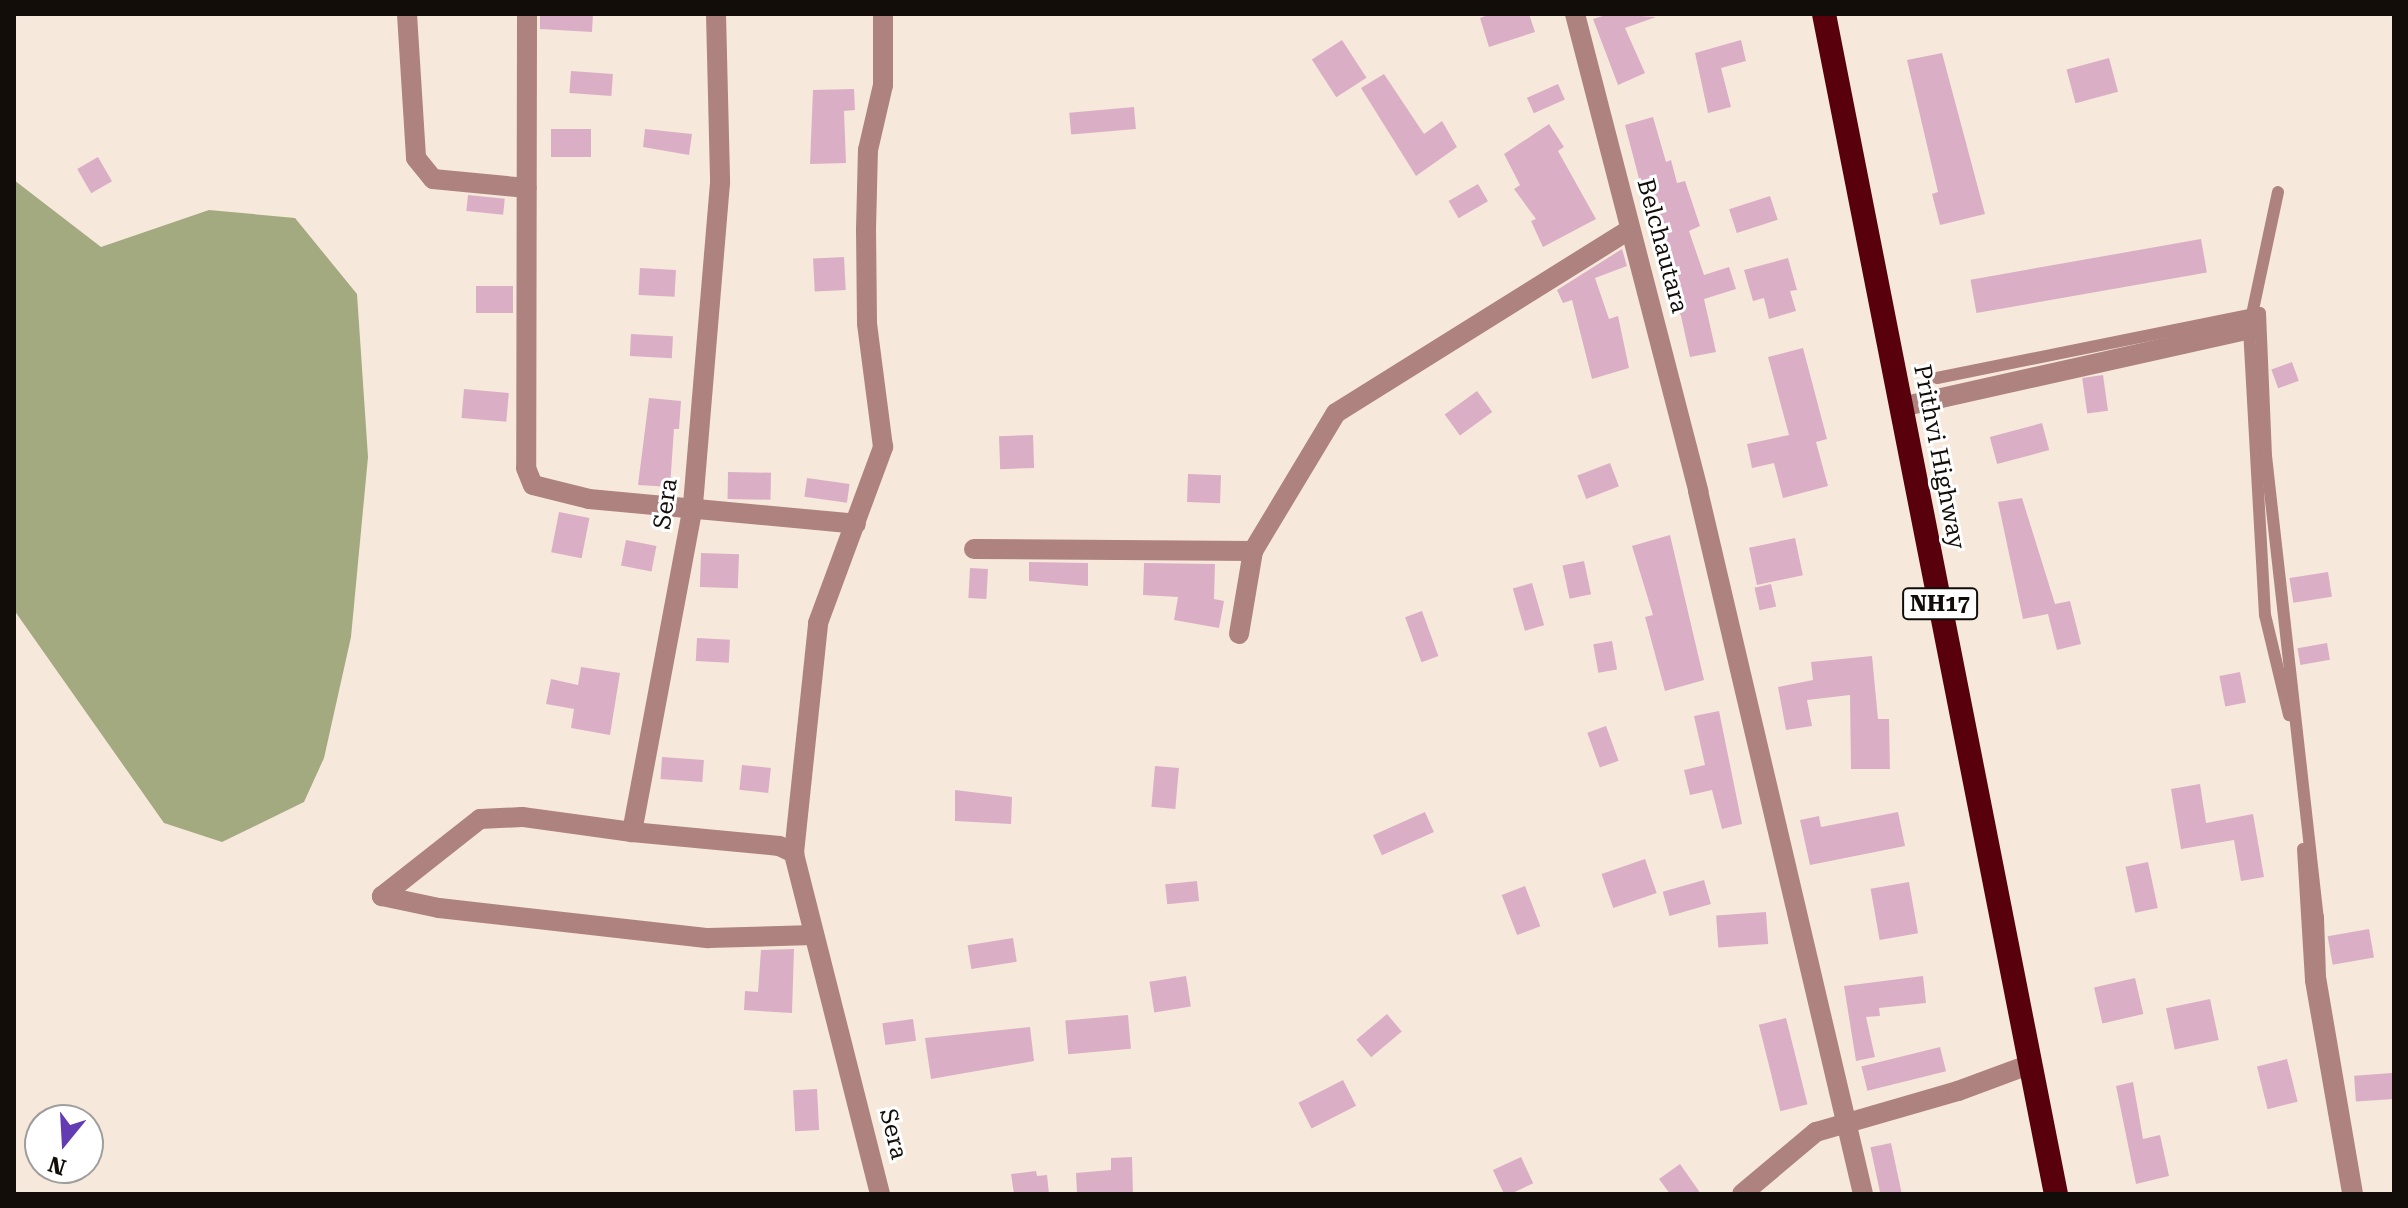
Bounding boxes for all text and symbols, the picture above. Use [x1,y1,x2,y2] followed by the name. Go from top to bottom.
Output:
[1630,176,1694,316] street label: Belchautara
[1907,362,1971,552] street label: Prithvi Highway
[648,477,684,531] street label: Sera
[1902,586,1978,622] road number: NH17
[24,1104,104,1184] north arrow
[873,1106,913,1162] street label: Sera
[45,1151,69,1180] text: N

